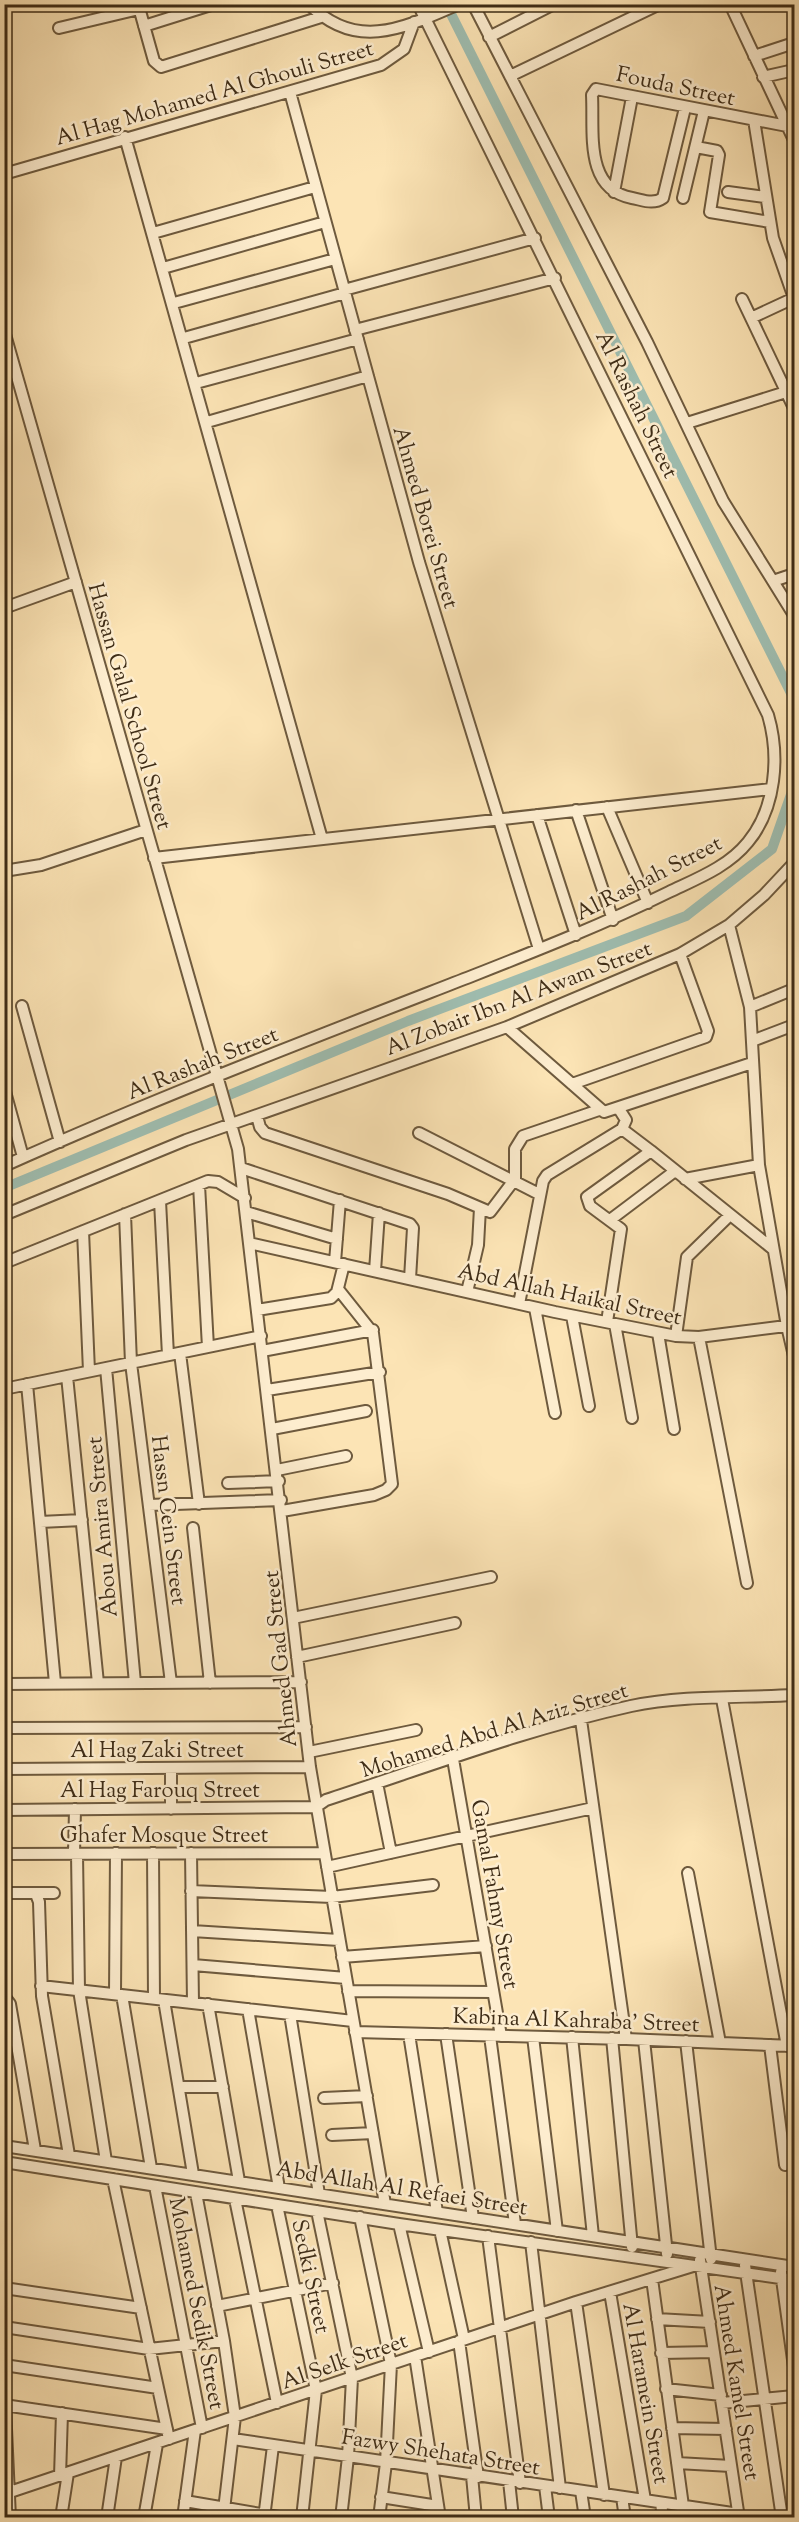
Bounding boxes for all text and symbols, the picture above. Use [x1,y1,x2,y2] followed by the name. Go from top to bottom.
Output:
[52,34,378,156] street label: Al Hag Mohamed Al Ghouli Street
[613,60,738,116] street label: Fouda Street
[586,326,685,485] street label: Al Rashah Street
[383,423,466,613] street label: Ahmed Borei Street
[78,580,179,834] street label: Hassan Galal School Street
[570,829,729,930] street label: Al Rashah Street
[381,934,657,1065] street label: Al Zobair Ibn Al Awam Street
[123,1020,284,1110] street label: Al Rashah Street
[454,1257,685,1335] street label: Abd Allah Haikal Street
[141,1434,193,1607] street label: Hassn Cein Street
[80,1435,128,1618] street label: Abou Amira Street
[257,1568,307,1749] street label: Ahmed Gad Street
[357,1676,633,1788] street label: Mohamed Abd Al Aziz Street
[70,1736,244,1768] street label: Al Hag Zaki Street
[60,1776,260,1808] street label: Al Hag Farouq Street
[461,1797,526,1992] street label: Gamal Fahmy Street
[60,1821,269,1853] street label: Ghafer Mosque Street
[452,2002,700,2042] street label: Kabina Al Kahraba' Street
[273,2154,530,2226] street label: Abd Allah Al Refaei Street
[159,2195,231,2413] street label: Mohamed Sedik Street
[281,2217,337,2337] street label: Sedki Street
[704,2282,766,2483] street label: Ahmed Kamel Street
[612,2300,676,2487] street label: Al Haramein Street
[277,2326,413,2399] street label: Al Selk Street
[339,2422,542,2486] street label: Fazwy Shehata Street

